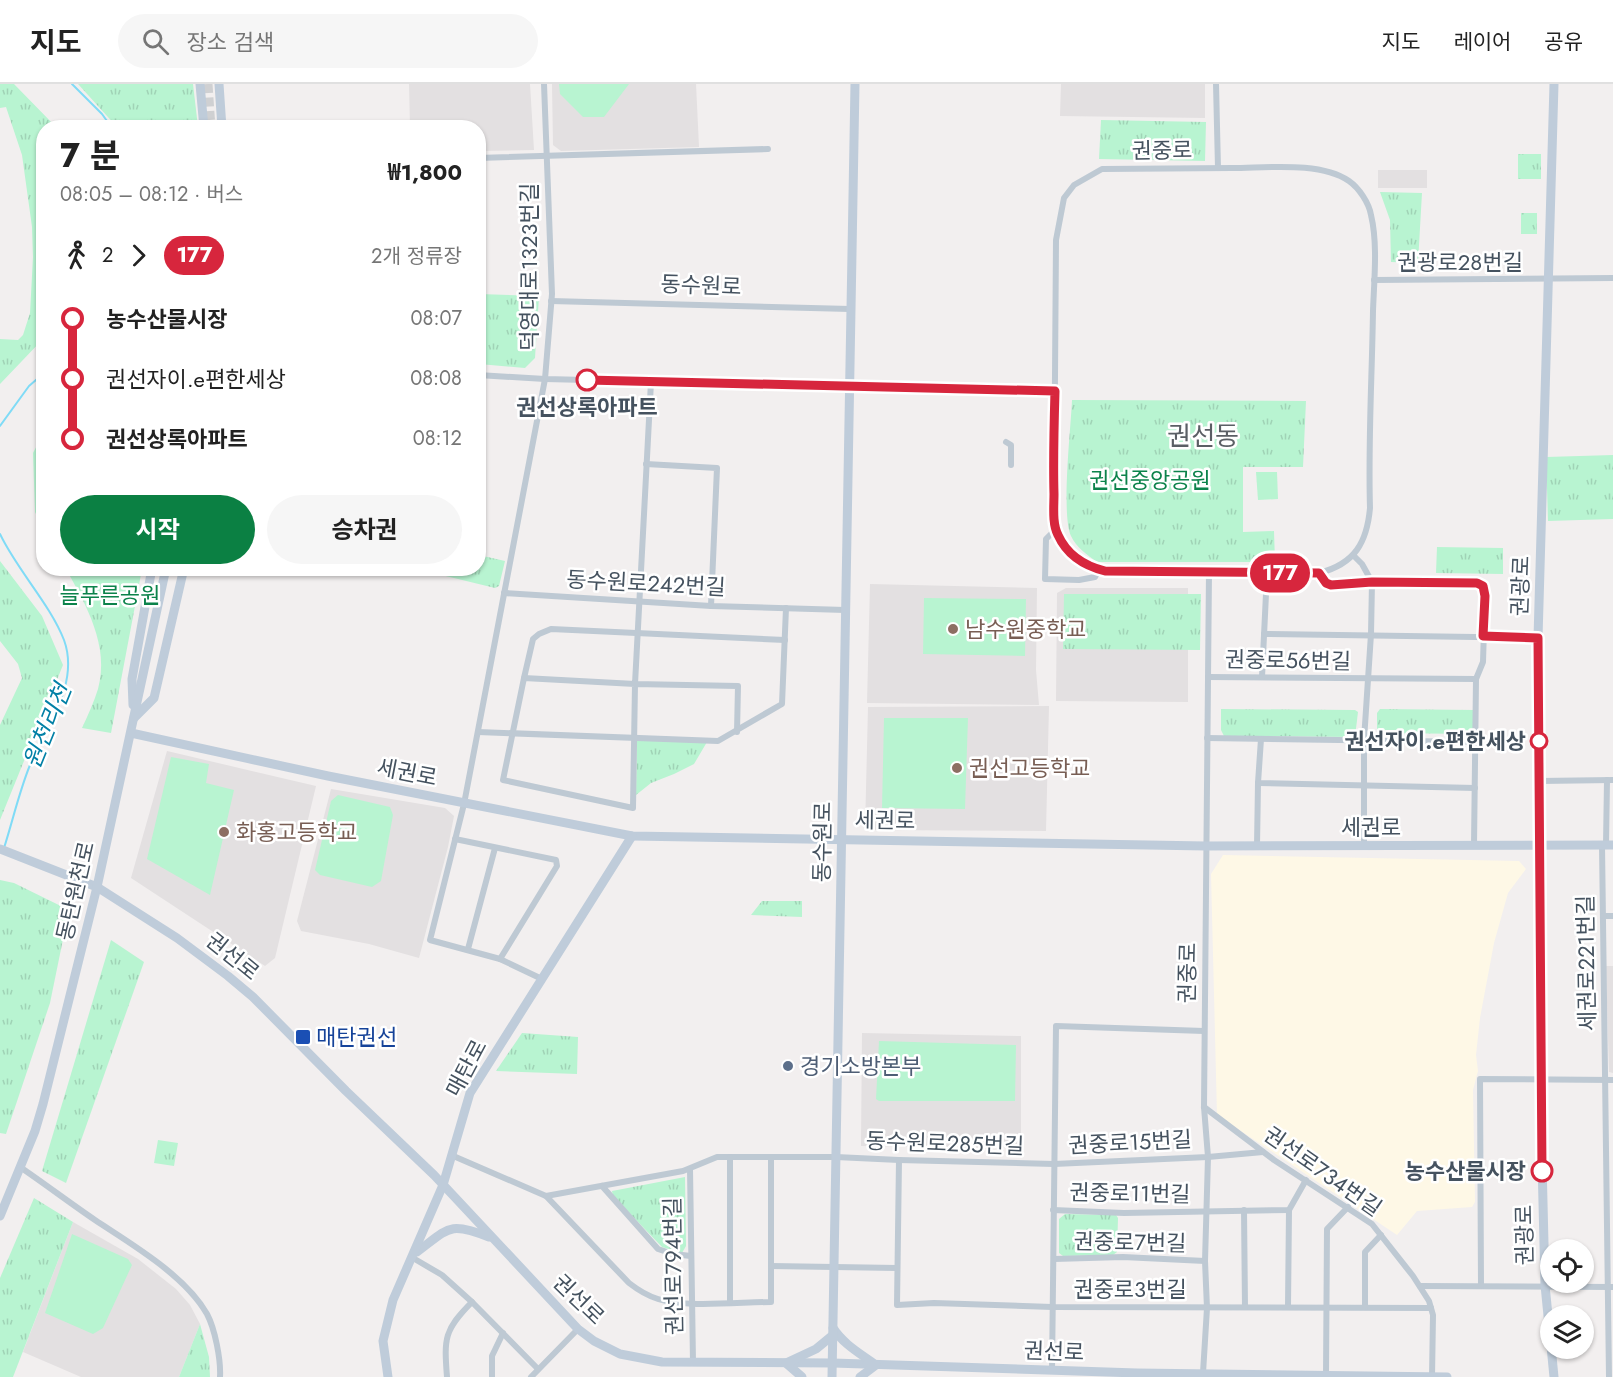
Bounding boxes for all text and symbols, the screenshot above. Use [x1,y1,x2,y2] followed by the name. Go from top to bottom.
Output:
[118,14,538,68] search box
[30,22,82,63] text: 지도
[139,25,172,58] icon: search
[187,26,274,58] text: 장소 검색
[1382,27,1420,57] text: 지도
[1453,27,1511,57] text: 레이어
[1544,27,1583,57] text: 공유
[60,132,120,179] text: 7 분
[1131,133,1193,167] street label: 권중로
[388,156,462,188] text: ₩1,800
[60,180,243,209] text: 08:05 – 08:12 · 버스
[513,183,545,351] street label: 덕영대로1323번길
[60,239,93,272] icon: walk
[122,239,155,272] icon: forward
[176,240,212,270] text: 177
[102,241,113,270] text: 2
[371,242,462,271] text: 2개 정류장
[1397,246,1523,278] street label: 권광로28번길
[660,268,742,302] street label: 동수원로
[106,303,227,335] text: 농수산물시장
[411,304,462,333] text: 08:07
[106,363,286,395] text: 권선자이.e편한세상
[410,364,462,393] text: 08:08
[576,369,598,391] marker: 권선상록아파트
[516,391,658,423] place label: 권선상록아파트
[1167,417,1239,455] district label: 권선동
[106,423,248,455] text: 권선상록아파트
[413,424,462,453] text: 08:12
[1089,464,1211,496] park label: 권선중앙공원
[60,495,255,564] button: 시작
[267,495,462,564] button: 승차권
[1246,554,1314,592] line badge: 177
[1503,555,1537,617] street label: 권광로
[1262,558,1298,588] text: 177
[566,563,726,603] street label: 동수원로242번길
[59,579,161,611] park label: 늘푸른공원
[965,613,1086,645] place label: 남수원중학교
[946,622,960,636] marker: 남수원중학교
[1225,643,1351,677] street label: 권중로56번길
[14,676,81,774] water label: 원천리천
[1344,725,1526,757] place label: 권선자이.e편한세상
[1530,732,1548,750] marker: 권선자이.e편한세상
[374,750,440,794] street label: 세권로
[969,752,1090,784] place label: 권선고등학교
[950,761,964,775] marker: 권선고등학교
[805,801,839,883] street label: 동수원로
[854,803,916,837] street label: 세권로
[1341,811,1401,843] street label: 세권로
[236,816,357,848] place label: 화홍고등학교
[217,825,231,839] marker: 화홍고등학교
[48,838,102,944] street label: 동탄원천로
[1569,895,1603,1031] street label: 세권로221번길
[199,924,267,988] street label: 권선로
[1170,942,1204,1004] street label: 권중로
[316,1021,397,1053] place label: 매탄권선
[294,1028,312,1046] marker: 매탄권선
[438,1034,494,1102] street label: 매탄로
[800,1050,921,1082] place label: 경기소방본부
[781,1059,795,1073] marker: 경기소방본부
[1257,1118,1389,1224] street label: 권선로734번길
[1067,1123,1193,1161] street label: 권중로15번길
[865,1124,1025,1162] street label: 동수원로285번길
[1405,1155,1526,1187] place label: 농수산물시장
[1531,1160,1553,1182] marker: 농수산물시장
[1069,1176,1191,1210] street label: 권중로11번길
[656,1197,690,1335] street label: 권선로794번길
[1507,1204,1541,1266] street label: 권광로
[1073,1225,1187,1259] street label: 권중로7번길
[1540,1239,1594,1359] map controls
[1540,1239,1594,1293] button: locate
[546,1266,612,1332] street label: 권선로
[1073,1273,1187,1305] street label: 권중로3번길
[1540,1305,1594,1359] button: layers
[1023,1334,1085,1368] street label: 권선로

